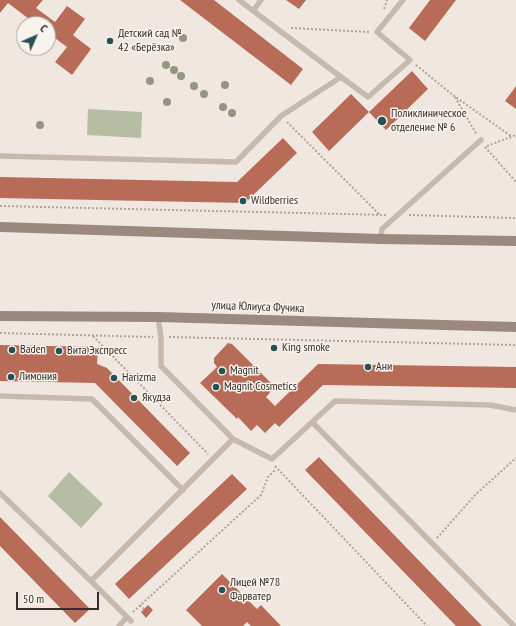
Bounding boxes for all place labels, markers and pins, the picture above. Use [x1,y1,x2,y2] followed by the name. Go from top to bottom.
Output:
[118,27,182,55] place label: Детский сад № 42 «Берёзка»
[105,36,115,46] marker: Детский сад № 42 «Берёзка»
[391,107,467,135] place label: Поликлиническое отделение № 6
[376,115,388,127] marker: Поликлиническое отделение № 6
[251,194,298,208] place label: Wildberries
[238,196,248,206] marker: Wildberries
[282,341,330,355] place label: King smoke
[20,343,46,357] place label: Baden
[269,343,279,353] marker: King smoke
[67,344,127,358] place label: Вита Экспресс
[7,345,17,355] marker: Baden
[54,346,64,356] marker: Вита Экспресс
[376,360,392,374] place label: Ани
[363,362,373,372] marker: Ани
[230,364,259,378] place label: Magnit
[217,366,227,376] marker: Magnit
[19,370,57,384] place label: Лимония
[122,371,156,385] place label: Harizma
[6,372,16,382] marker: Лимония
[109,373,119,383] marker: Harizma
[224,380,297,394] place label: Magnit Cosmetics
[211,382,221,392] marker: Magnit Cosmetics
[142,391,171,405] place label: Якудза
[129,393,139,403] marker: Якудза
[230,576,280,604] place label: Лицей №78 Фарватер
[217,585,227,595] marker: Лицей №78 Фарватер

